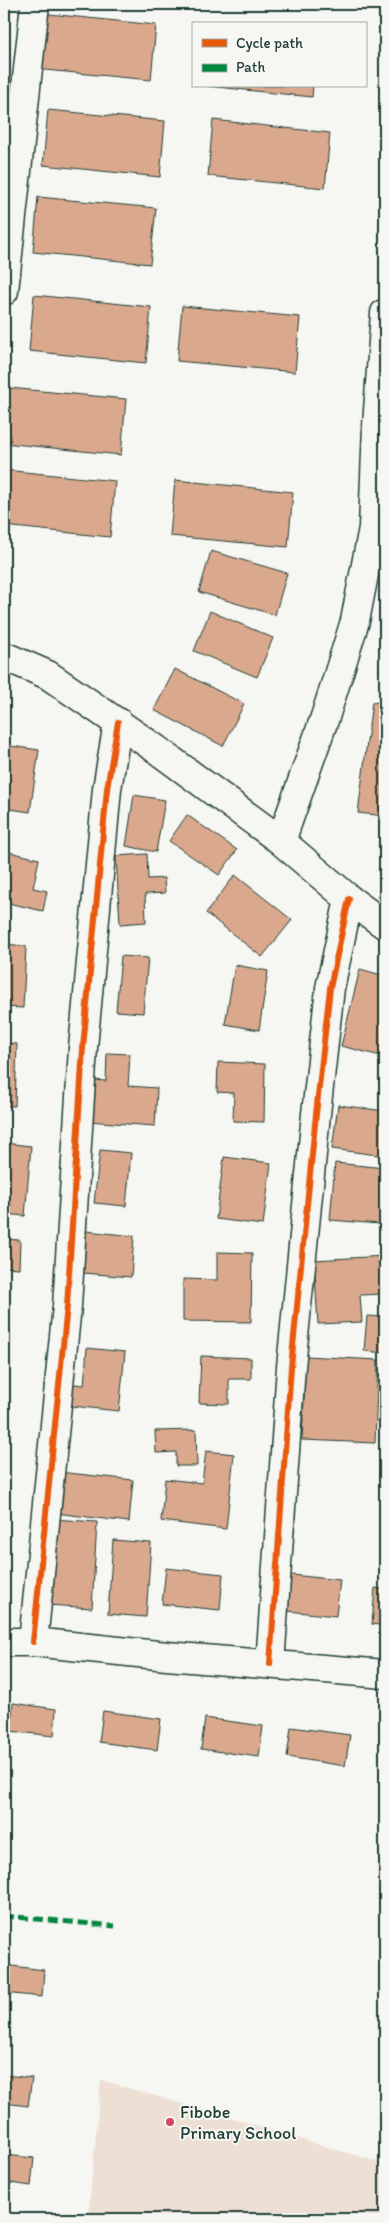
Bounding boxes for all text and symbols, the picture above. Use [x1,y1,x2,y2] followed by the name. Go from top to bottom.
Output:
[192,22,366,88] legend
[236,34,303,52] text: Cycle path
[236,58,265,76] text: Path
[180,2101,296,2144] place label: Fibobe Primary School
[164,2116,176,2128] marker: Fibobe Primary School

